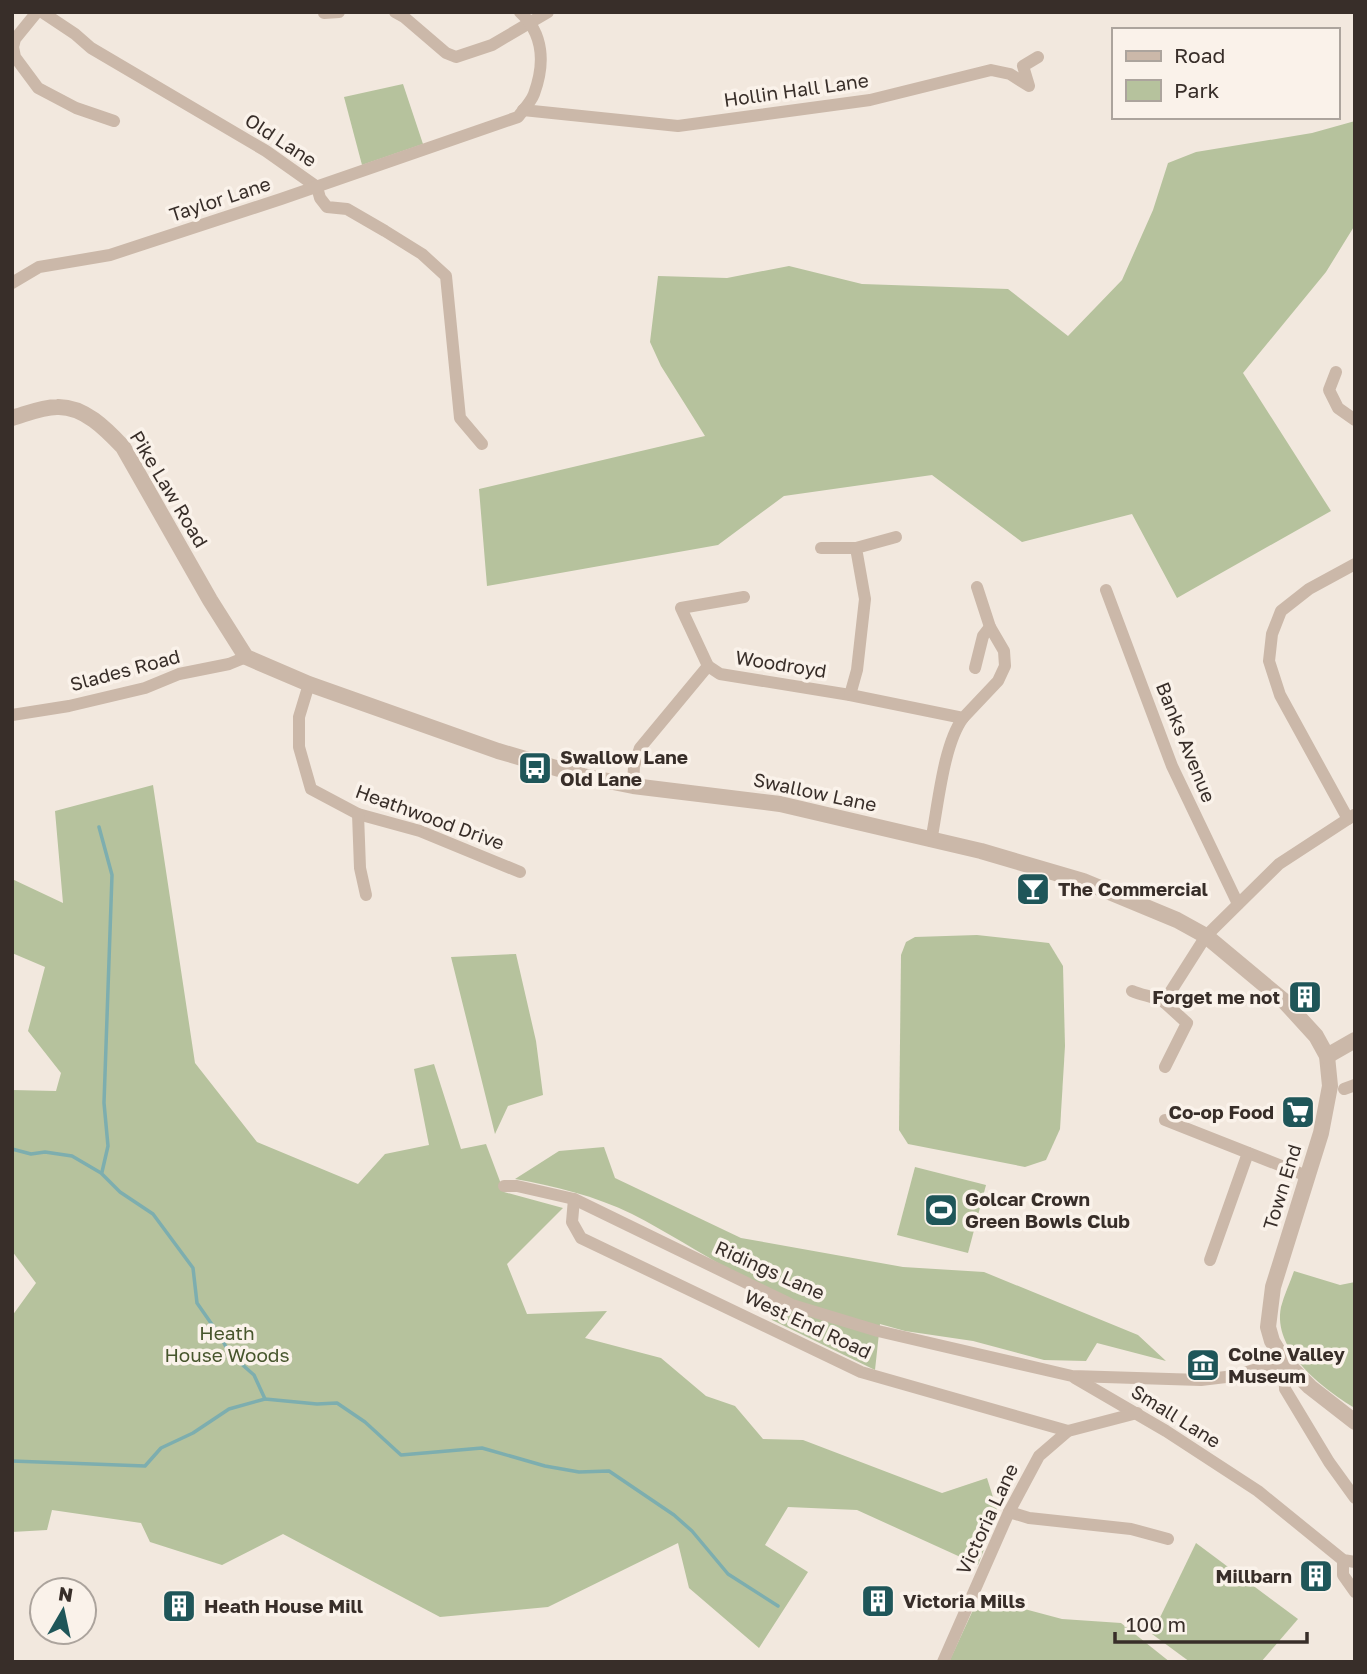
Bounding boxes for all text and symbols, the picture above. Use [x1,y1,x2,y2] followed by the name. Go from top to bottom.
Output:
[1112,28,1339,119] legend
[1174,42,1225,68] text: Road
[722,68,870,111] street label: Hollin Hall Lane
[1174,77,1220,103] text: Park
[241,108,321,171] street label: Old Lane
[166,171,273,226] street label: Taylor Lane
[126,426,213,551] street label: Pike Law Road
[67,644,182,695] street label: Slades Road
[734,645,828,682] street label: Woodroyd
[1152,678,1221,805] street label: Banks Avenue
[560,745,688,790] place label: Swallow Lane Old Lane
[516,749,554,787] bus stop icon: Swallow Lane Old Lane
[751,767,879,816] street label: Swallow Lane
[353,779,508,854] street label: Heathwood Drive
[1014,870,1052,908] bar icon: The Commercial
[1058,877,1208,900] place label: The Commercial
[1286,978,1324,1016] building icon: Forget me not
[1152,985,1280,1008] place label: Forget me not
[1279,1093,1317,1131] supermarket icon: Co-op Food
[1168,1100,1274,1123] place label: Co-op Food
[1258,1141,1305,1232] street label: Town End
[965,1187,1130,1232] place label: Golcar Crown Green Bowls Club
[922,1191,960,1229] sports icon: Golcar Crown Green Bowls Club
[712,1235,829,1304] street label: Ridings Lane
[741,1284,875,1363] street label: West End Road
[164,1321,290,1366] park label: Heath House Woods
[1228,1342,1345,1387] place label: Colne Valley Museum
[1184,1346,1222,1384] museum icon: Colne Valley Museum
[1127,1379,1225,1452] street label: Small Lane
[951,1460,1022,1578] street label: Victoria Lane
[1297,1557,1335,1595] building icon: Millbarn
[1216,1564,1292,1587] place label: Millbarn
[28,1576,98,1646] north arrow
[57,1581,75,1606] text: N
[859,1582,897,1620] building icon: Victoria Mills
[160,1587,198,1625] building icon: Heath House Mill
[903,1589,1026,1612] place label: Victoria Mills
[204,1594,363,1617] place label: Heath House Mill
[1115,1600,1308,1644] scale bar
[1126,1611,1186,1637] text: 100 m

